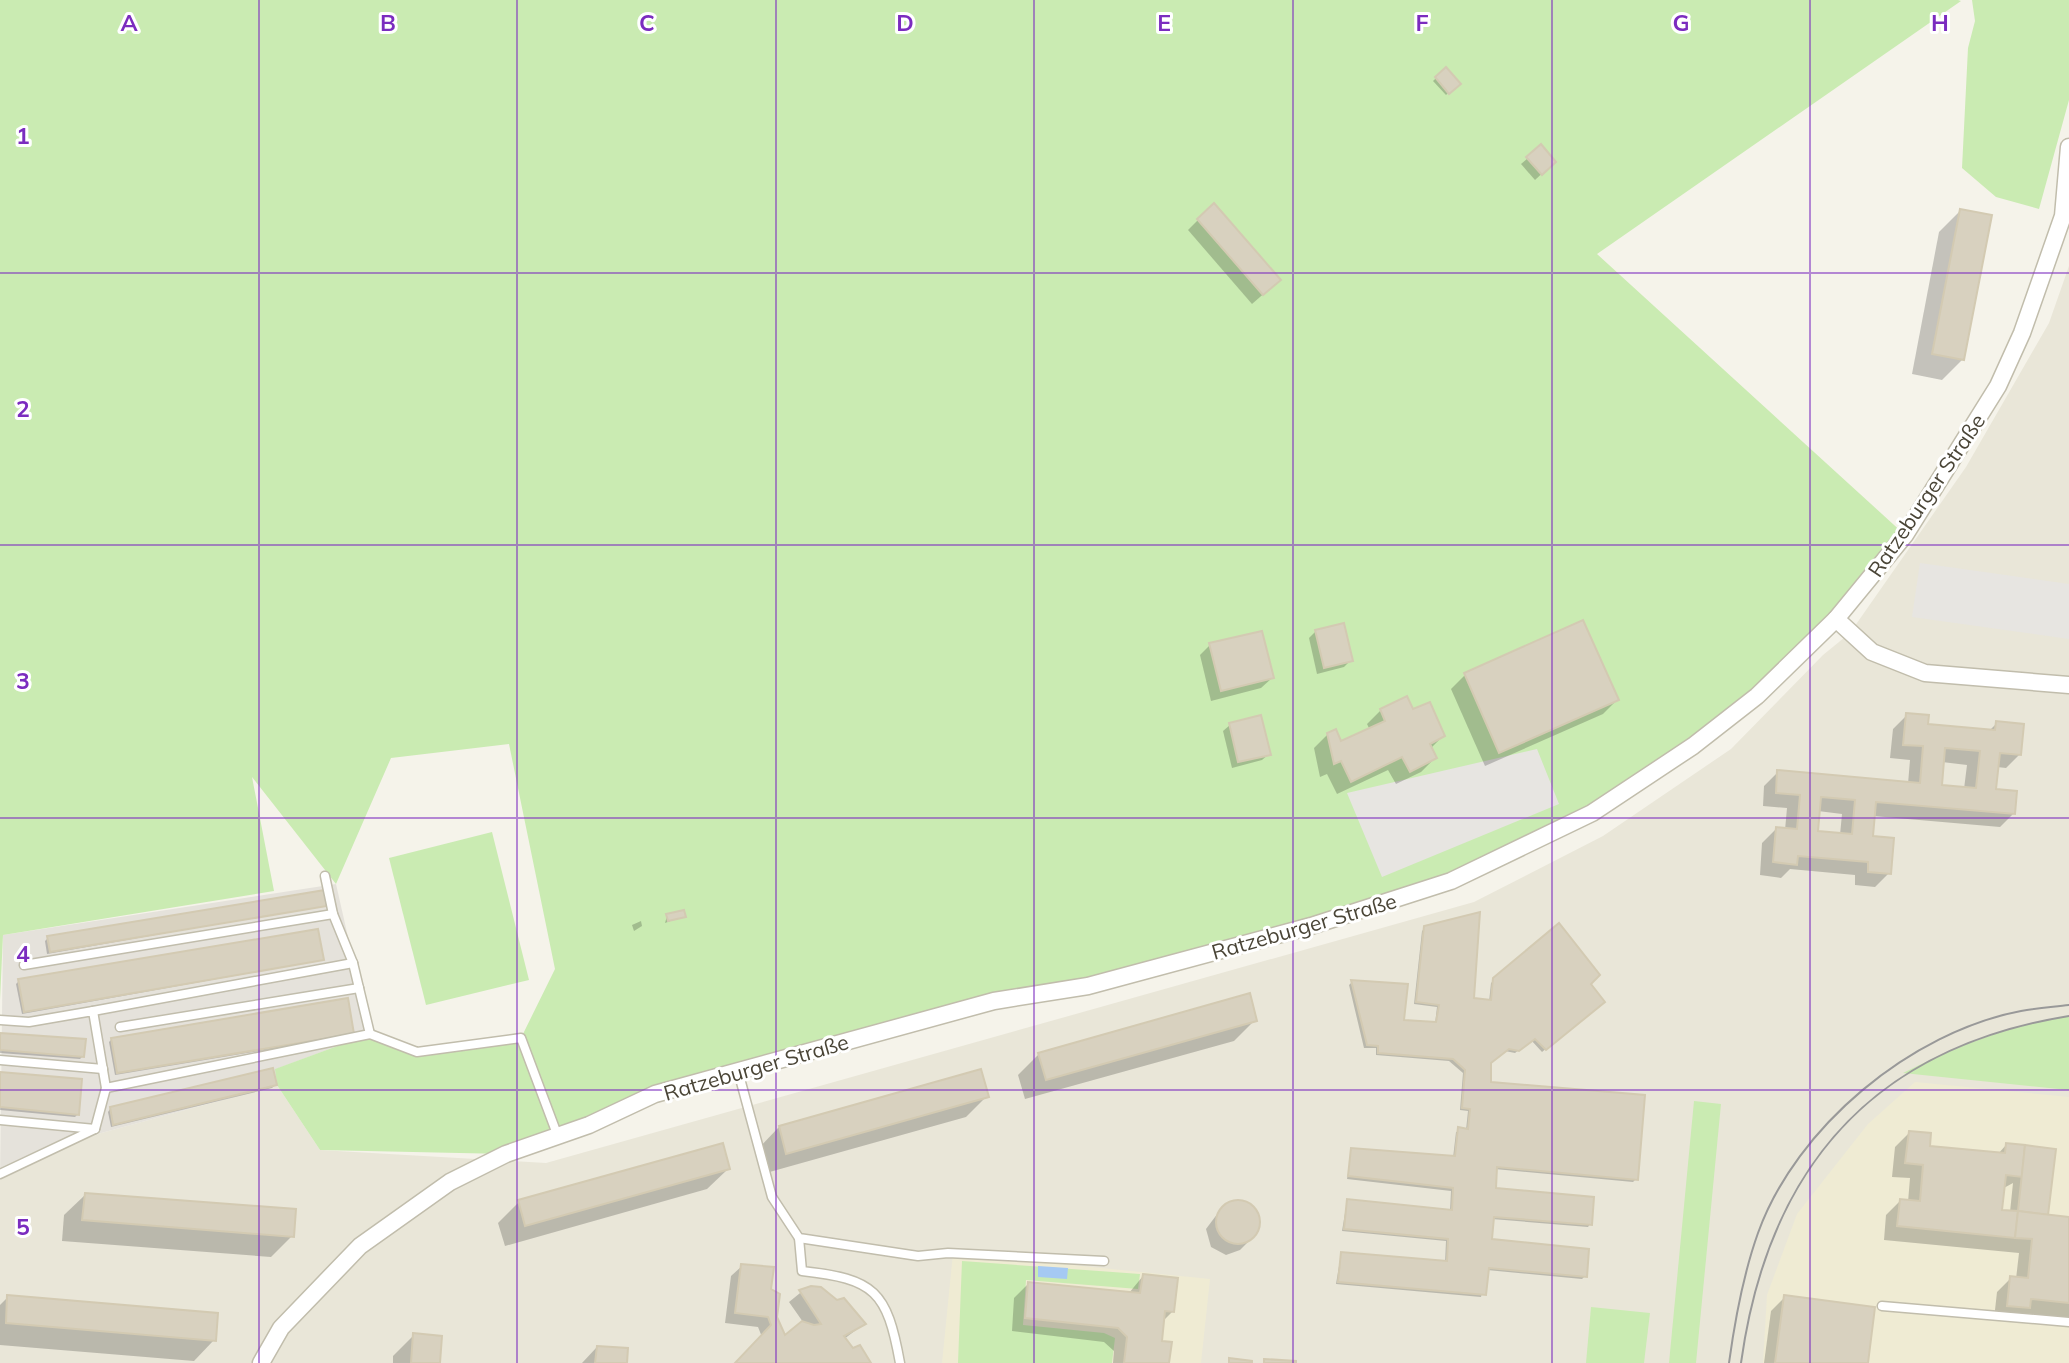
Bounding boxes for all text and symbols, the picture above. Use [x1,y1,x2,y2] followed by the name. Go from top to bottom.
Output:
[120,8,138,37] text: A
[380,8,396,37] text: B
[639,8,655,37] text: C
[896,8,914,37] text: D
[1157,8,1171,37] text: E
[1415,8,1429,37] text: F
[1672,8,1690,37] text: G
[1931,8,1949,37] text: H
[16,121,30,150] text: 1
[16,394,30,423] text: 2
[1862,408,1990,582] street label: Ratzeburger Straße
[16,666,30,695] text: 3
[1209,887,1399,965] street label: Ratzeburger Straße
[16,939,30,968] text: 4
[661,1028,851,1106] street label: Ratzeburger Straße
[16,1212,30,1241] text: 5

